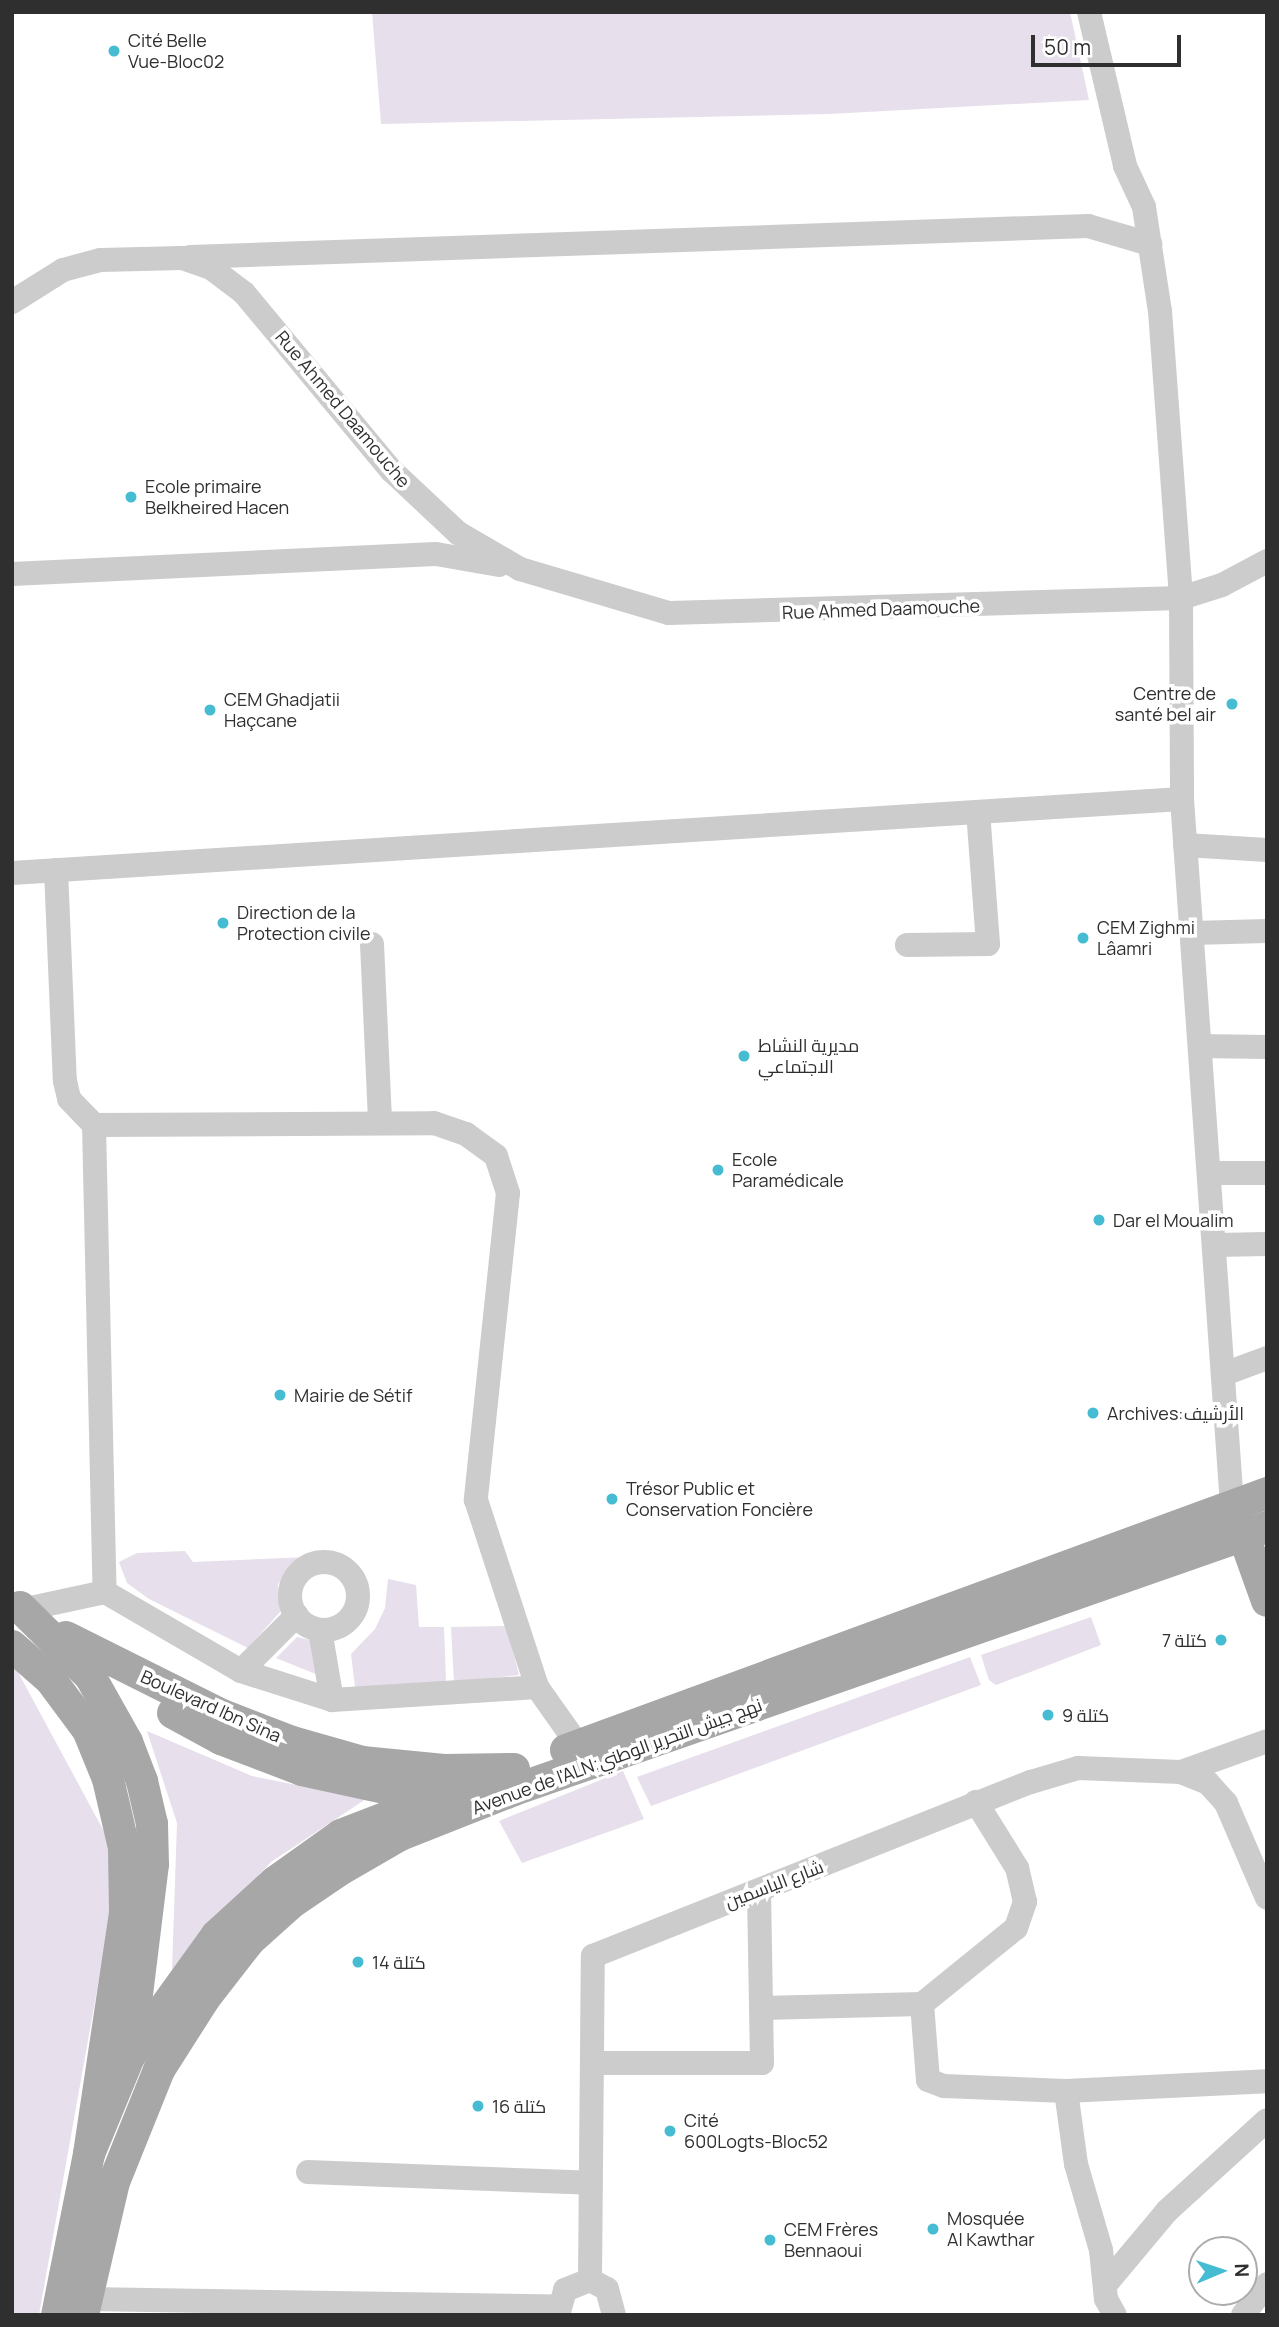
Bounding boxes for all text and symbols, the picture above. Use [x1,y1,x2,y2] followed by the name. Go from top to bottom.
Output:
[1034,21,1184,65] scale bar
[128,30,224,72] place label: Cité Belle Vue-Bloc02
[1044,33,1091,61] text: 50 m
[106,43,122,59] marker: Cité Belle Vue-Bloc02
[271,326,415,492] street label: Rue Ahmed Daamouche
[145,476,289,518] place label: Ecole primaire Belkheired Hacen
[123,489,139,505] marker: Ecole primaire Belkheired Hacen
[782,595,980,623] street label: Rue Ahmed Daamouche
[1115,683,1216,726] place label: Centre de santé bel air
[224,689,340,732] place label: CEM Ghadjatii Haçcane
[1222,694,1242,714] marker: Centre de santé bel air
[202,702,218,718] marker: CEM Ghadjatii Haçcane
[237,902,370,944] place label: Direction de la Protection civile
[215,915,231,931] marker: Direction de la Protection civile
[1097,917,1195,960] place label: CEM Zighmi Lâamri
[1075,930,1091,946] marker: CEM Zighmi Lâamri
[758,1035,859,1078] place label: مديرية النشاط الاجتماعي
[736,1048,752,1064] marker: مديرية النشاط الاجتماعي
[732,1149,844,1192] place label: Ecole Paramédicale
[710,1162,726,1178] marker: Ecole Paramédicale
[1113,1209,1234,1231] place label: Dar el Moualim
[1091,1212,1107,1228] marker: Dar el Moualim
[294,1384,412,1406] place label: Mairie de Sétif
[272,1387,288,1403] marker: Mairie de Sétif
[1107,1402,1244,1424] place label: Archives:الأرشيف
[1085,1405,1101,1421] marker: Archives:الأرشيف
[626,1478,813,1520] place label: Trésor Public et Conservation Foncière
[604,1491,620,1507] marker: Trésor Public et Conservation Foncière
[1162,1629,1207,1651] place label: كتلة 7
[1213,1632,1229,1648] marker: كتلة 7
[138,1665,284,1747] street label: Boulevard Ibn Sina
[469,1693,765,1819] street label: Avenue de l'ALN;نهج جيش التحرير الوطني
[1062,1704,1109,1726] place label: كتلة 9
[1040,1707,1056,1723] marker: كتلة 9
[722,1855,826,1913] street label: شارع الياسمين
[372,1951,426,1973] place label: كتلة 14
[350,1954,366,1970] marker: كتلة 14
[492,2095,546,2117] place label: كتلة 16
[470,2098,486,2114] marker: كتلة 16
[684,2110,828,2152] place label: Cité 600Logts-Bloc52
[662,2123,678,2139] marker: Cité 600Logts-Bloc52
[947,2208,1035,2250] place label: Mosquée Al Kawthar
[784,2219,878,2262] place label: CEM Frères Bennaoui
[925,2221,941,2237] marker: Mosquée Al Kawthar
[762,2232,778,2248] marker: CEM Frères Bennaoui
[1188,2236,1258,2306] north arrow
[1229,2263,1255,2278] text: N

